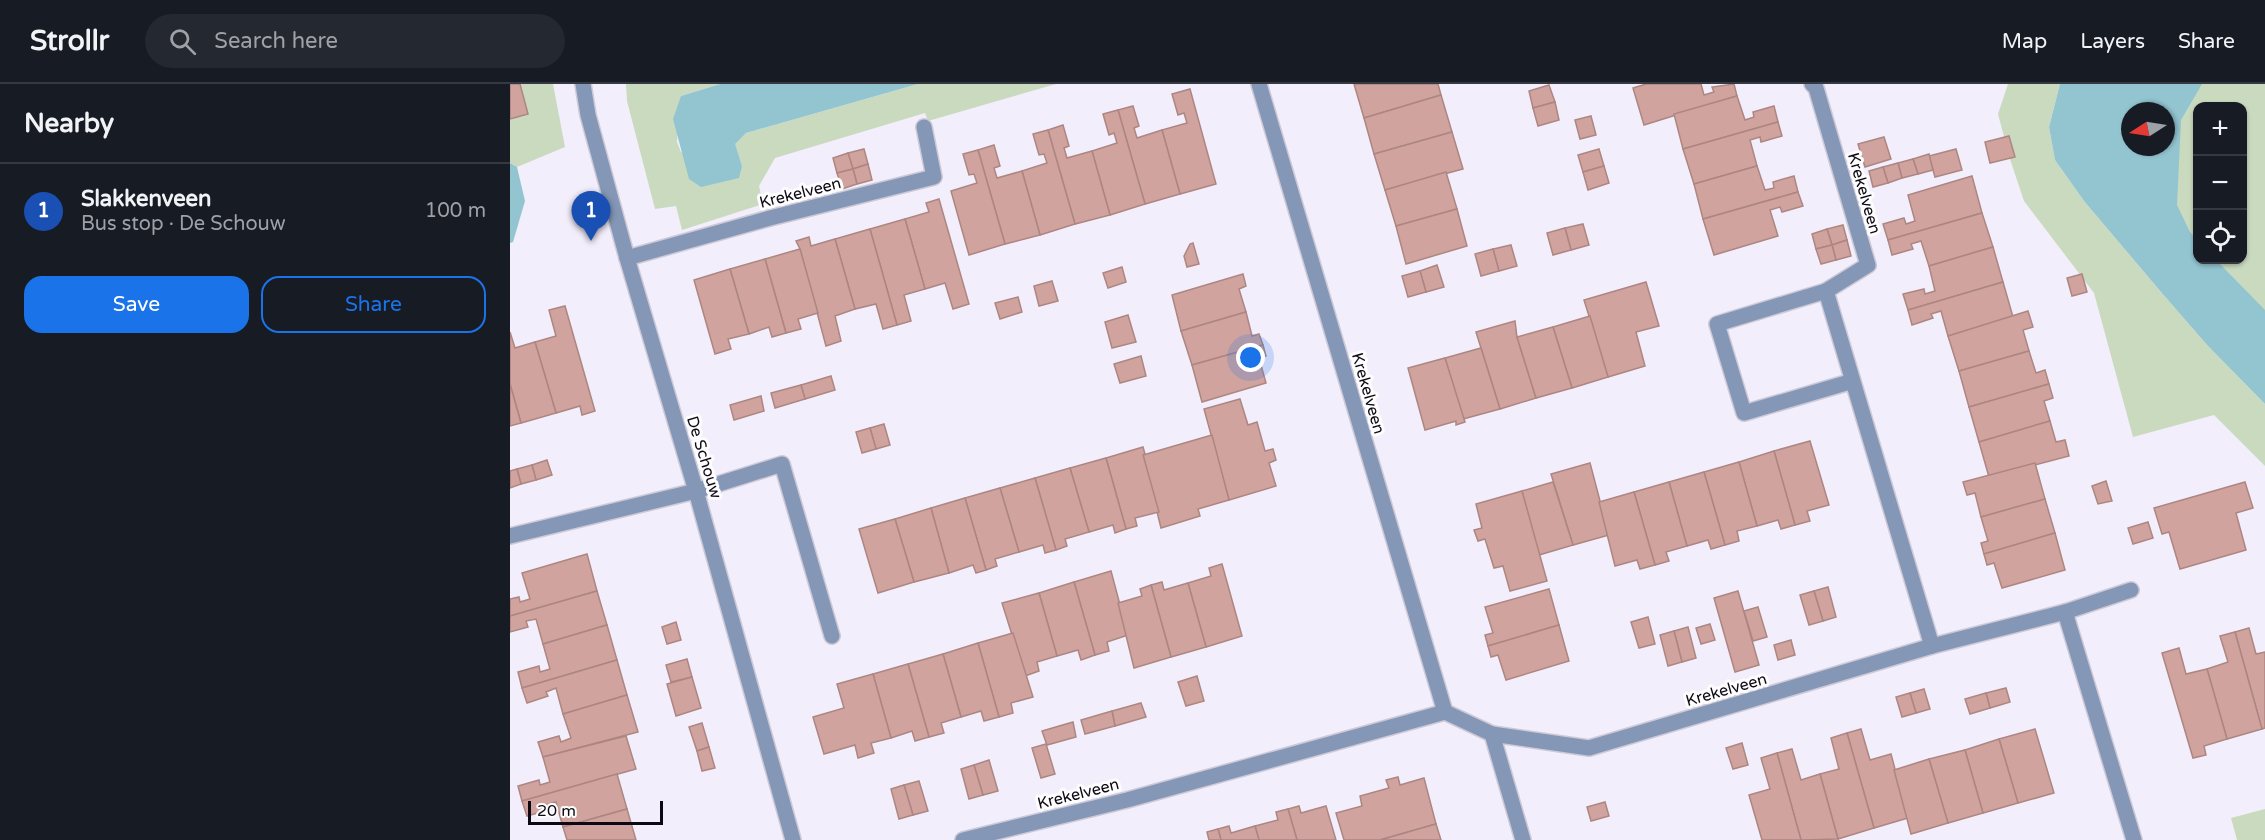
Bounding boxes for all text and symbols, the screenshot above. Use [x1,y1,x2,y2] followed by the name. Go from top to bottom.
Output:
[145,14,565,68] search box
[30,24,109,58] text: Strollr
[166,25,199,58] icon: search
[214,28,338,54] text: Search here
[2002,29,2047,54] text: Map
[2080,29,2145,54] text: Layers
[2178,29,2235,54] text: Share
[2121,102,2175,156] north arrow
[2193,102,2247,264] map controls
[2193,102,2247,156] button: +
[24,108,114,139] text: Nearby
[1843,150,1885,236] street label: Krekelveen
[2193,156,2247,210] button: −
[757,173,843,213] street label: Krekelveen
[81,186,211,212] text: Slakkenveen
[572,192,610,241] pin: 1
[37,199,50,223] text: 1
[425,199,486,223] text: 100 m
[2193,210,2247,264] button: locate
[81,212,286,236] text: Bus stop · De Schouw
[24,276,249,333] button: Save
[261,276,486,333] button: Share
[1236,343,1265,372] your location
[1347,350,1389,436] street label: Krekelveen
[682,414,726,501] street label: De Schouw
[1683,669,1769,711] street label: Krekelveen
[1035,774,1121,814] street label: Krekelveen
[528,798,663,826] scale bar
[537,801,576,821] text: 20 m

